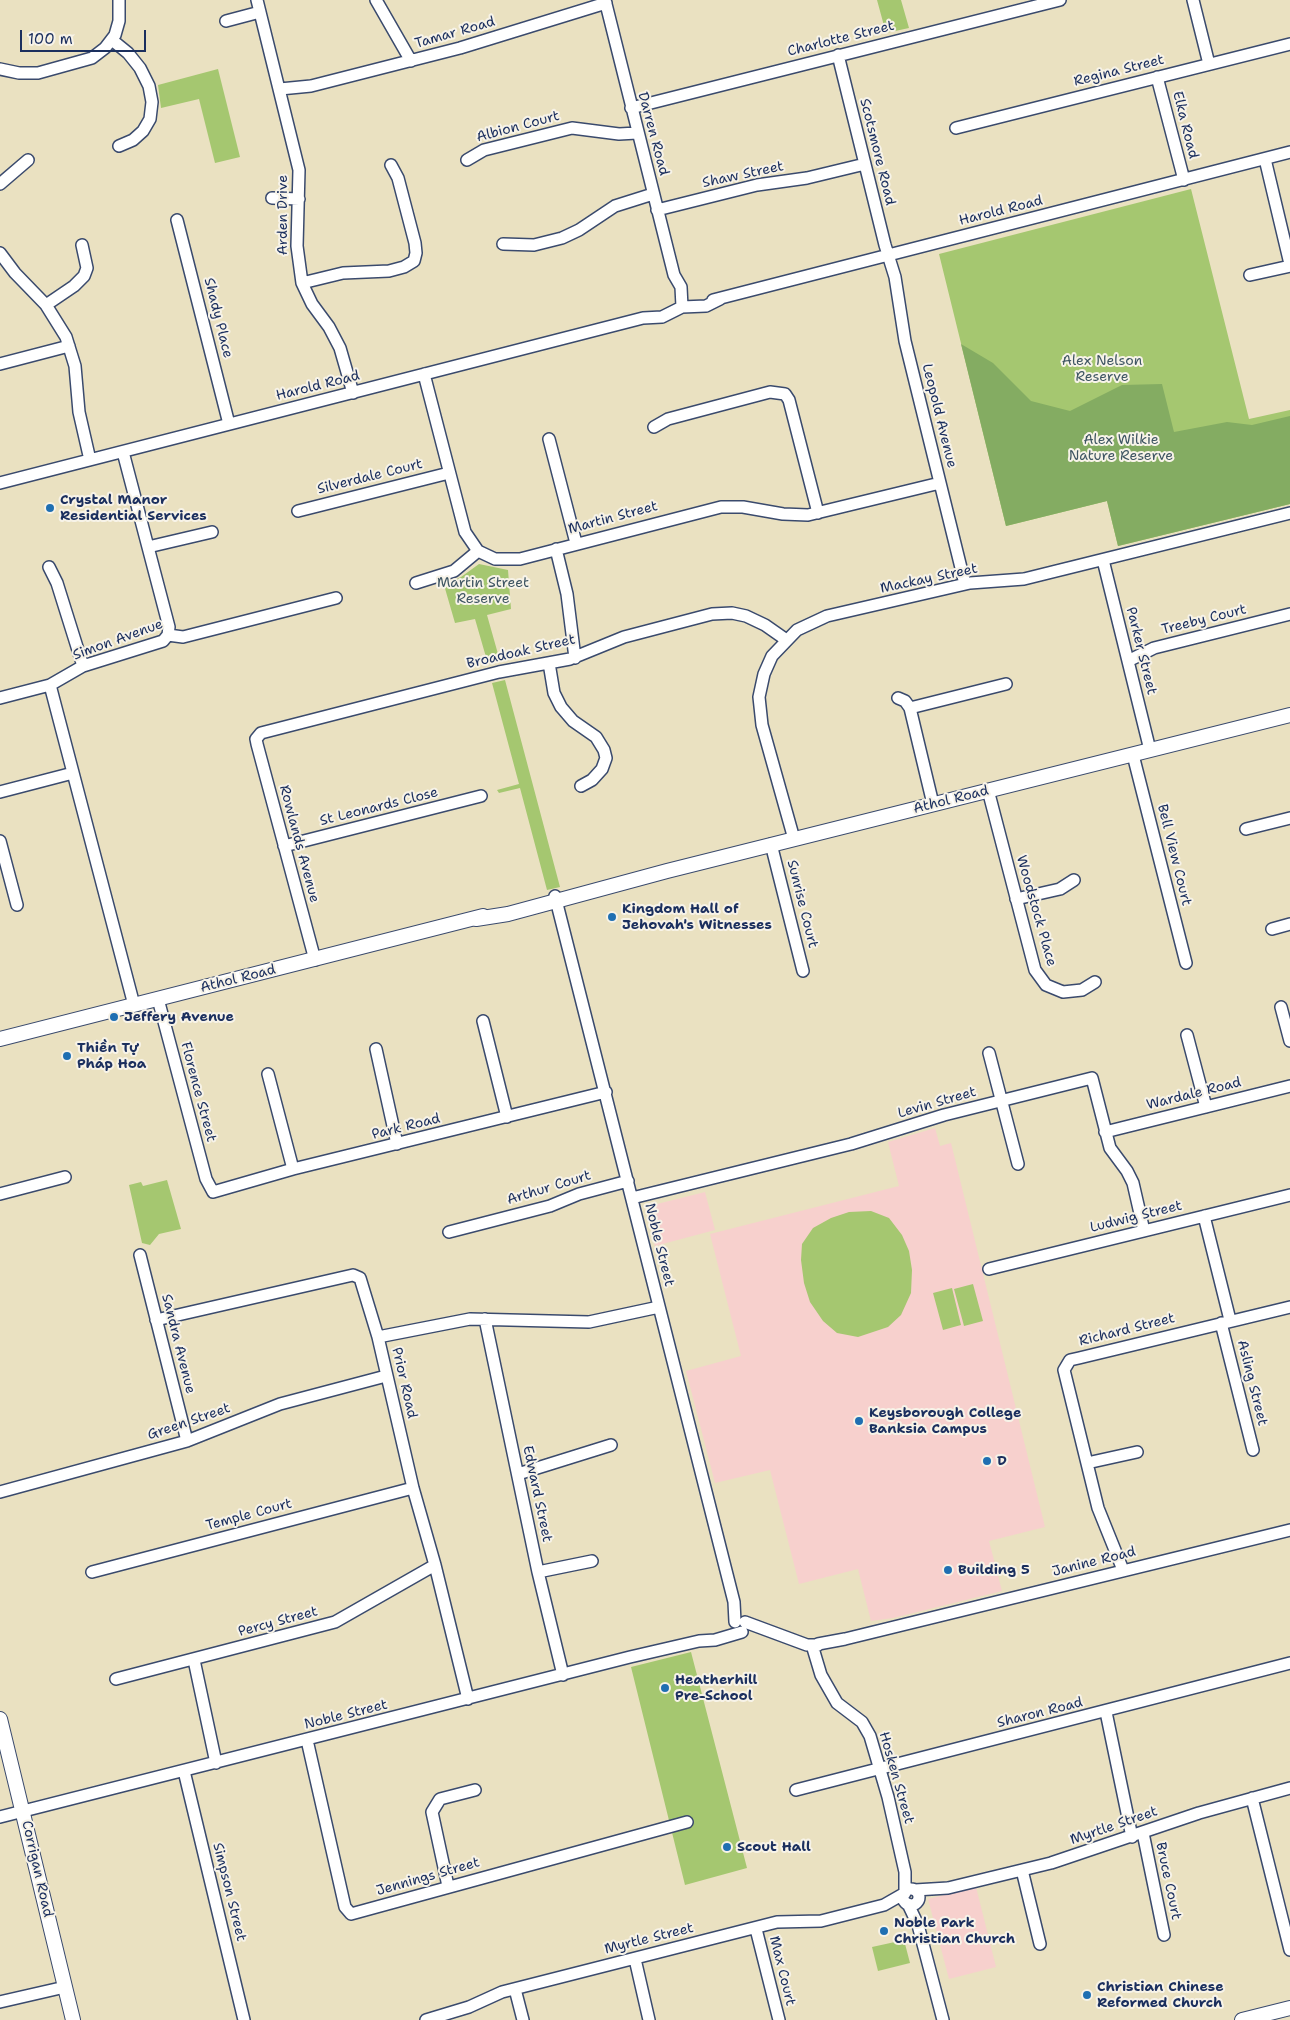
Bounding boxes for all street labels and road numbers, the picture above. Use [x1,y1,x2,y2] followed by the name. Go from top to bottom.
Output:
[413,14,497,52] street label: Tamar Road
[786,18,896,60] street label: Charlotte Street
[1072,52,1166,90] street label: Regina Street
[1168,89,1202,161] street label: Elka Road
[634,90,672,178] street label: Darren Road
[856,97,898,207] street label: Scotsmore Road
[475,108,561,146] street label: Albion Court
[701,158,785,192] street label: Shaw Street
[275,175,291,255] street label: Arden Drive
[957,192,1045,230] street label: Harold Road
[200,276,236,360] street label: Shady Place
[918,362,960,470] street label: Leopold Avenue
[274,367,362,405] street label: Harold Road
[316,456,424,498] street label: Silverdale Court
[566,498,660,538] street label: Martin Street
[879,560,979,598] street label: Mackay Street
[1160,601,1248,639] street label: Treeby Court
[1122,605,1160,697] street label: Parker Street
[71,616,165,664] street label: Simon Avenue
[465,631,577,673] street label: Broadoak Street
[275,783,323,905] street label: Rowlands Avenue
[912,783,990,817] street label: Athol Road
[318,784,440,830] street label: St Leonards Close
[1153,803,1195,907] street label: Bell View Court
[1012,854,1060,968] street label: Woodstock Place
[783,858,821,950] street label: Sunrise Court
[199,962,277,996] street label: Athol Road
[177,1040,219,1144] street label: Florence Street
[1145,1074,1243,1114] street label: Wardale Road
[896,1084,978,1122] street label: Levin Street
[370,1110,442,1144] street label: Park Road
[505,1167,593,1209] street label: Arthur Court
[1088,1197,1184,1237] street label: Ludwig Street
[641,1202,677,1288] street label: Noble Street
[158,1292,198,1396] street label: Sandra Avenue
[1077,1310,1177,1350] street label: Richard Street
[1233,1338,1271,1428] street label: Asling Street
[388,1346,420,1420] street label: Prior Road
[145,1400,233,1444] street label: Green Street
[519,1444,555,1544] street label: Edward Street
[204,1495,294,1535] street label: Temple Court
[1050,1544,1138,1580] street label: Janine Road
[236,1603,320,1641] street label: Percy Street
[995,1694,1085,1732] street label: Sharon Road
[303,1697,389,1733] street label: Noble Street
[875,1730,917,1826] street label: Hosken Street
[1068,1803,1160,1849] street label: Myrtle Street
[18,1819,56,1919] street label: Corrigan Road
[209,1841,249,1943] street label: Simpson Street
[1152,1841,1184,1921] street label: Bruce Court
[374,1854,482,1900] street label: Jennings Street
[603,1920,695,1958] street label: Myrtle Street
[765,1934,799,2008] street label: Max Court

